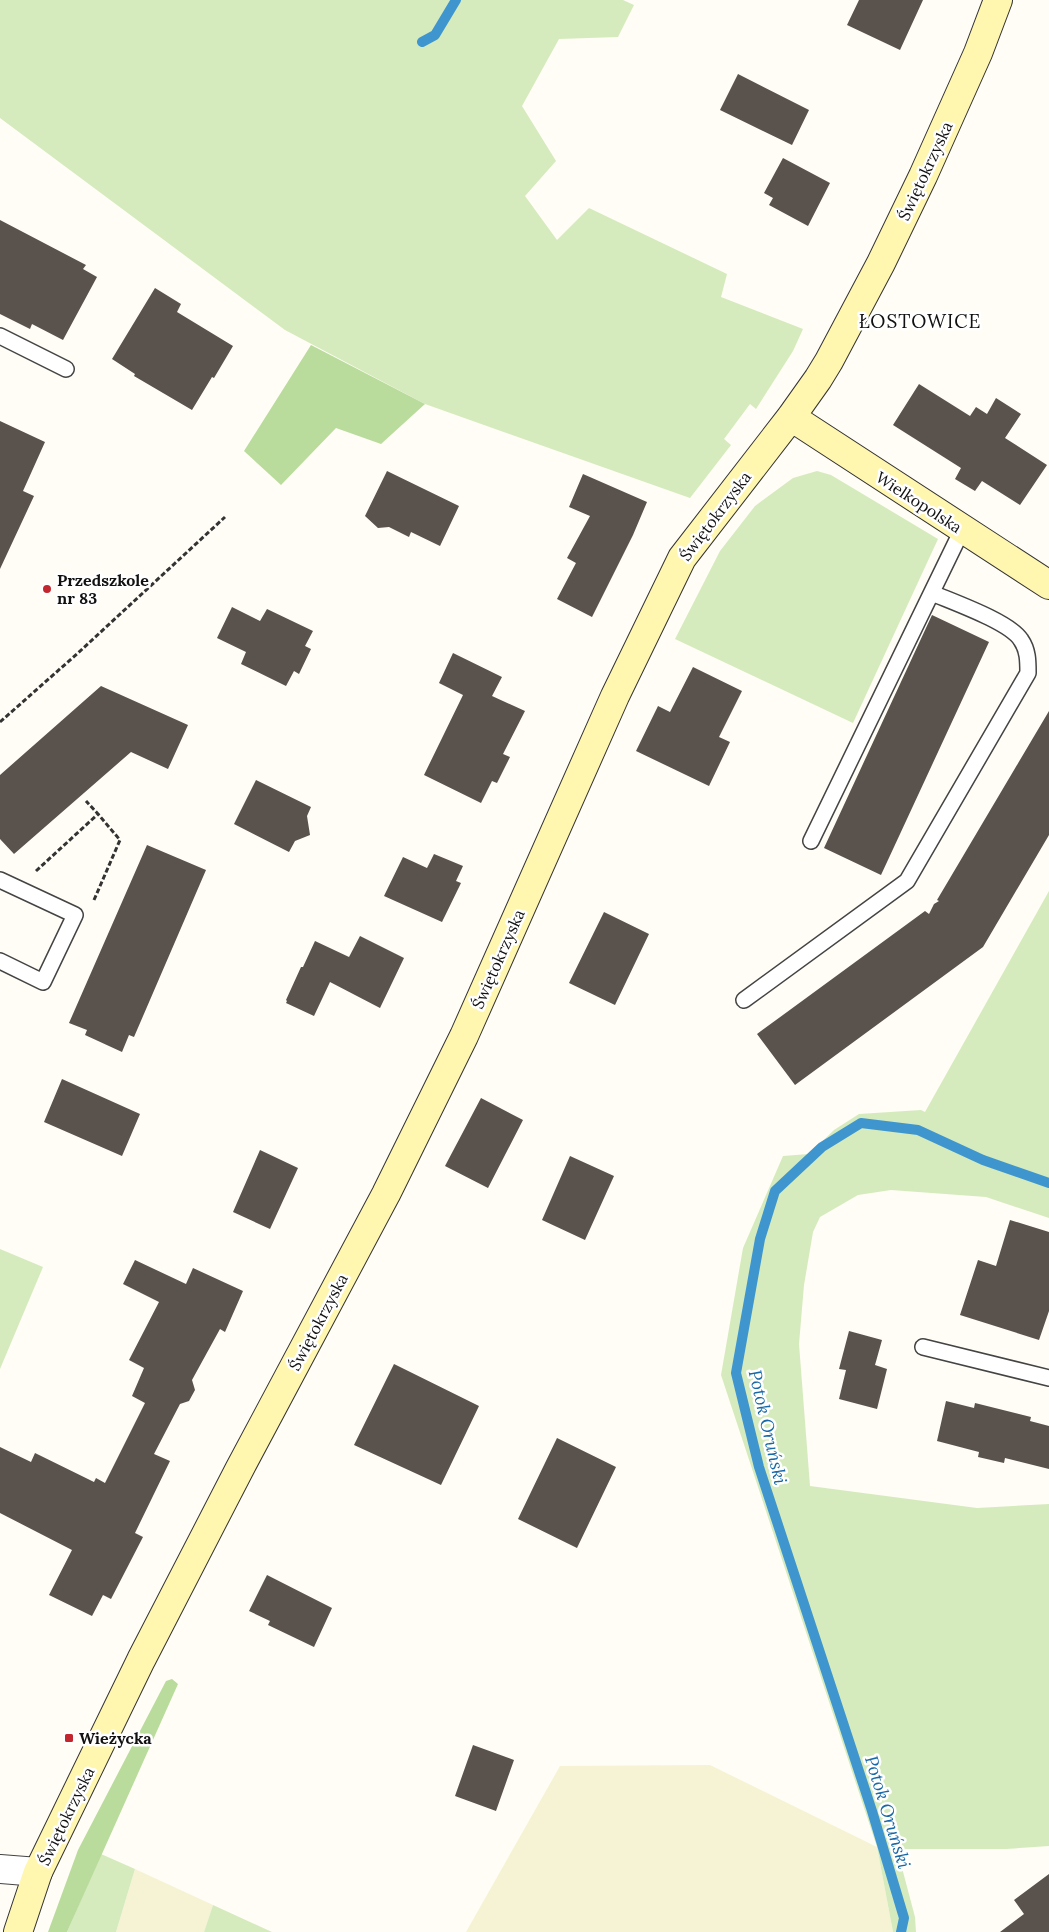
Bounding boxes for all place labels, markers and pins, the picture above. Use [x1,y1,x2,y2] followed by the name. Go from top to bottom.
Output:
[57,570,149,608] place label: Przedszkole nr 83
[41,583,53,595] marker: Przedszkole nr 83
[79,1728,152,1748] place label: Wieżycka
[63,1732,75,1744] marker: Wieżycka

